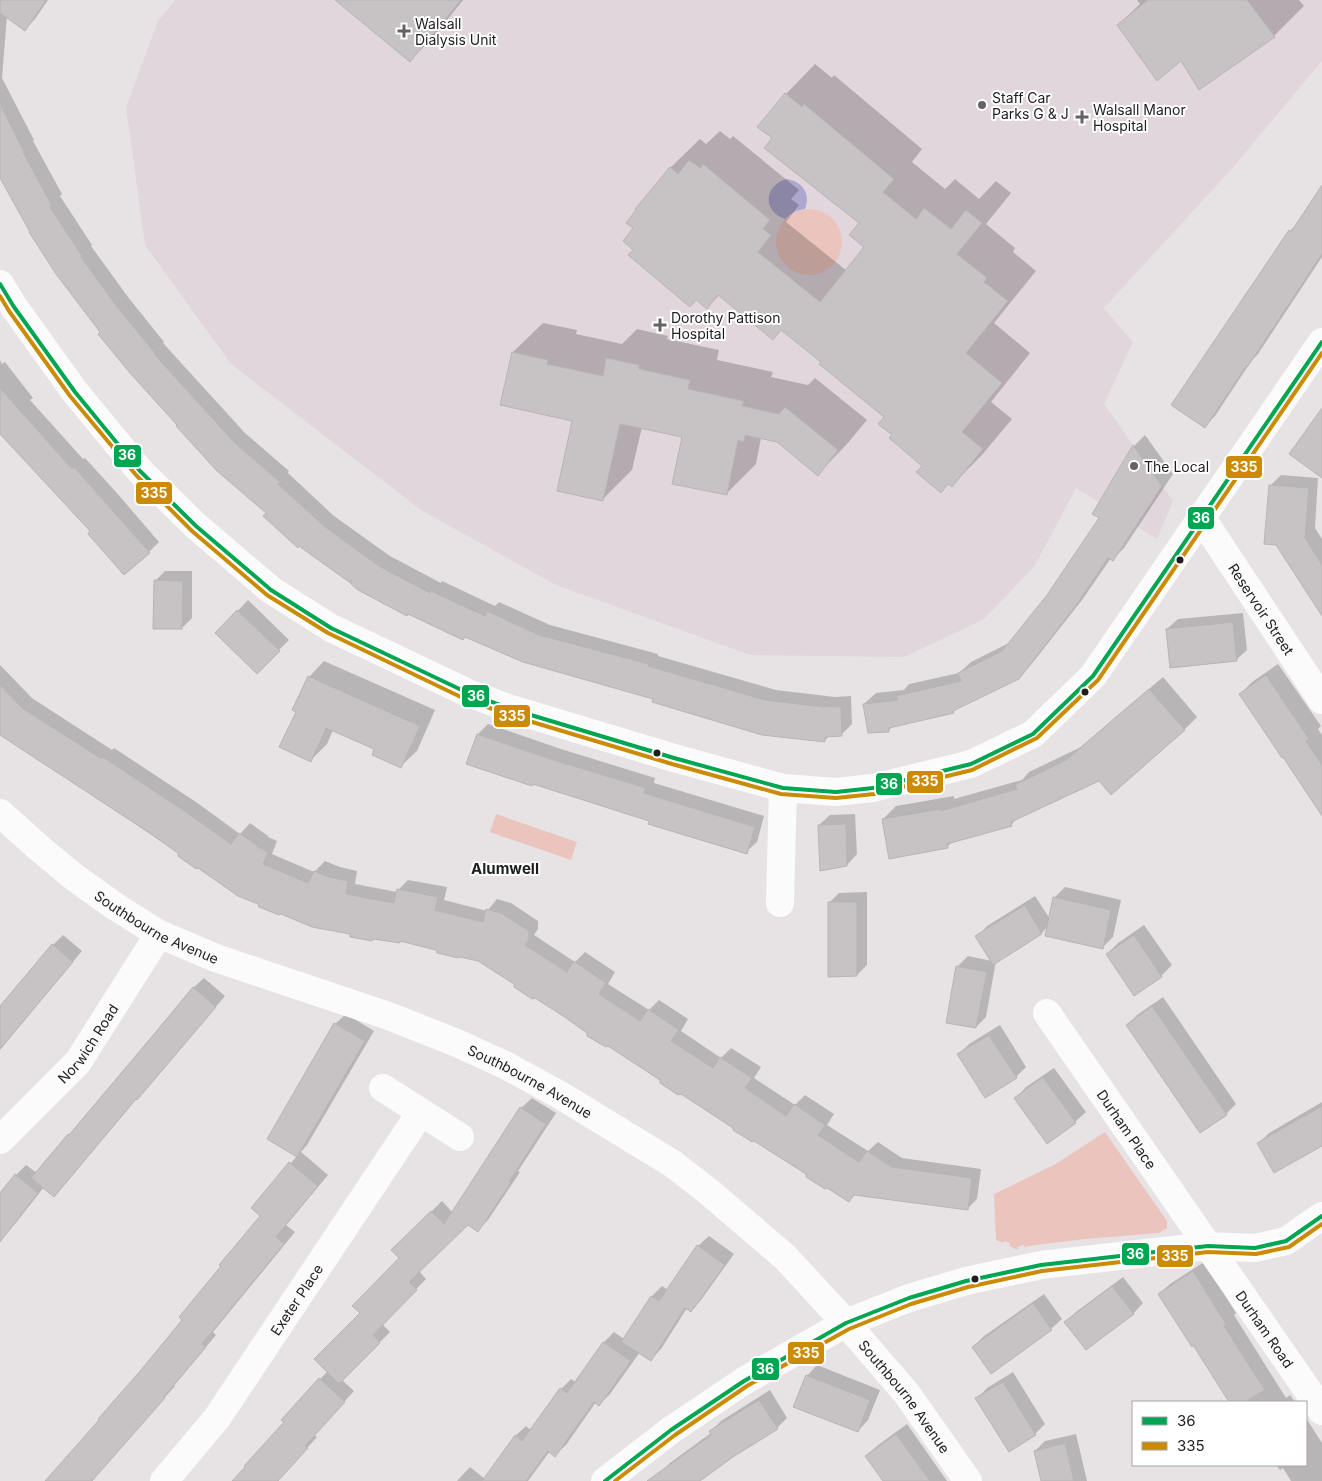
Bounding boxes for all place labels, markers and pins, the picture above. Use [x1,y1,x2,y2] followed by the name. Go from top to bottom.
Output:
[415,15,497,48] place label: Walsall Dialysis Unit
[397,24,411,38] marker: Walsall Dialysis Unit
[992,89,1069,122] place label: Staff Car Parks G & J
[976,99,988,111] marker: Staff Car Parks G & J
[1093,101,1186,134] place label: Walsall Manor Hospital
[1075,110,1089,124] marker: Walsall Manor Hospital
[671,309,780,342] place label: Dorothy Pattison Hospital
[653,318,667,332] marker: Dorothy Pattison Hospital
[1144,458,1209,475] place label: The Local
[1128,460,1140,472] marker: The Local
[1175,555,1185,565] unlabelled marker
[1080,687,1090,697] unlabelled marker
[652,748,662,758] unlabelled marker
[970,1274,980,1284] unlabelled marker

